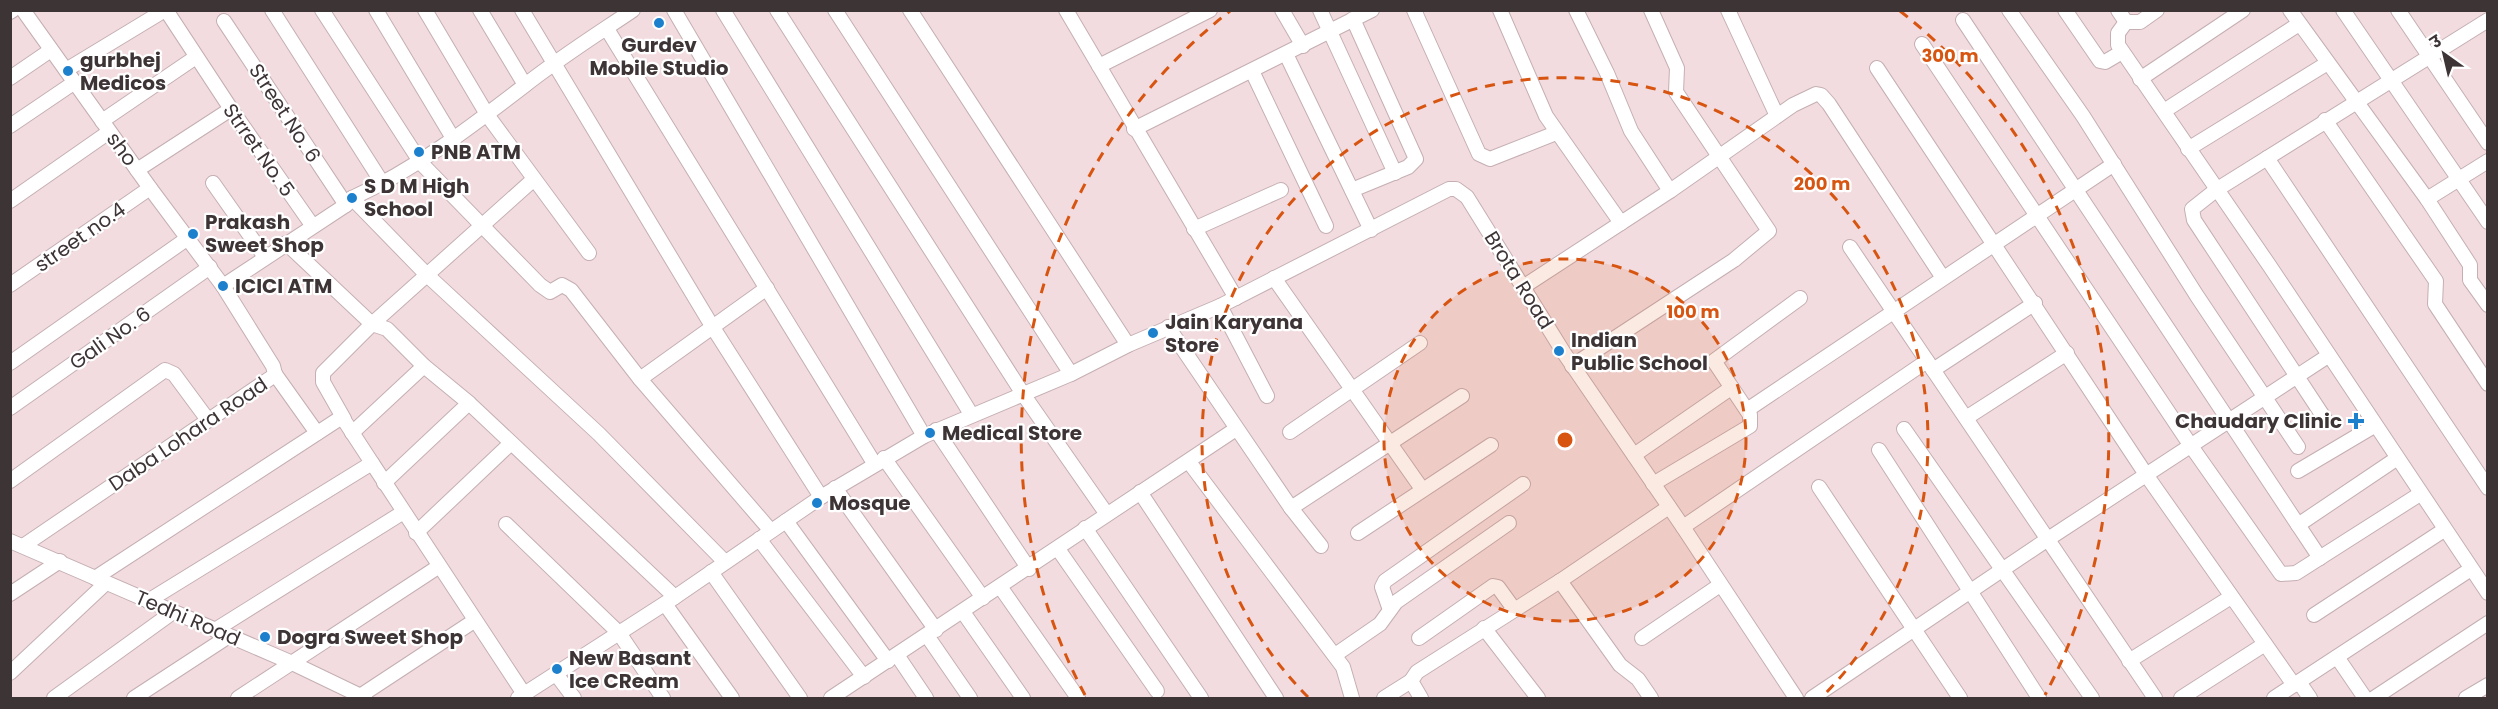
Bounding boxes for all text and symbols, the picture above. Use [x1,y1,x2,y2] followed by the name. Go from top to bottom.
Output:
[652,16,666,30] marker: Gurdev Mobile Studio
[2414,24,2474,84] north arrow
[2425,29,2447,55] text: उ
[589,31,729,82] place label: Gurdev Mobile Studio
[1921,43,1979,68] text: 300 m
[80,46,166,97] place label: gurbhej Medicos
[242,58,328,168] street label: Street No. 6
[61,64,75,78] marker: gurbhej Medicos
[217,98,301,202] street label: Strret No. 5
[100,126,144,172] street label: sho
[431,138,521,166] place label: PNB ATM
[412,145,426,159] marker: PNB ATM
[1794,171,1850,196] text: 200 m
[364,172,470,223] place label: S D M High School
[345,191,359,205] marker: S D M High School
[29,195,131,279] street label: street no.4
[205,208,324,259] place label: Prakash Sweet Shop
[1478,226,1560,334] street label: Brota Road
[186,227,200,241] marker: Prakash Sweet Shop
[235,272,332,300] place label: ICICI ATM
[216,279,230,293] marker: ICICI ATM
[1666,299,1720,324] text: 100 m
[64,300,156,376] street label: Gali No. 6
[1165,308,1303,359] place label: Jain Karyana Store
[1146,326,1160,340] marker: Jain Karyana Store
[1571,326,1708,377] place label: Indian Public School
[1552,344,1566,358] marker: Indian Public School
[103,370,273,498] street label: Daba Lohara Road
[2175,407,2342,435] place label: Chaudary Clinic
[2347,412,2365,430] marker: Chaudary Clinic
[942,419,1082,447] place label: Medical Store
[923,426,937,440] marker: Medical Store
[1555,430,1575,450] centre of rings
[829,489,911,517] place label: Mosque
[810,496,824,510] marker: Mosque
[131,583,245,653] street label: Tedhi Road
[277,623,463,651] place label: Dogra Sweet Shop
[258,630,272,644] marker: Dogra Sweet Shop
[569,644,691,695] place label: New Basant Ice CReam
[550,662,564,676] marker: New Basant Ice CReam

